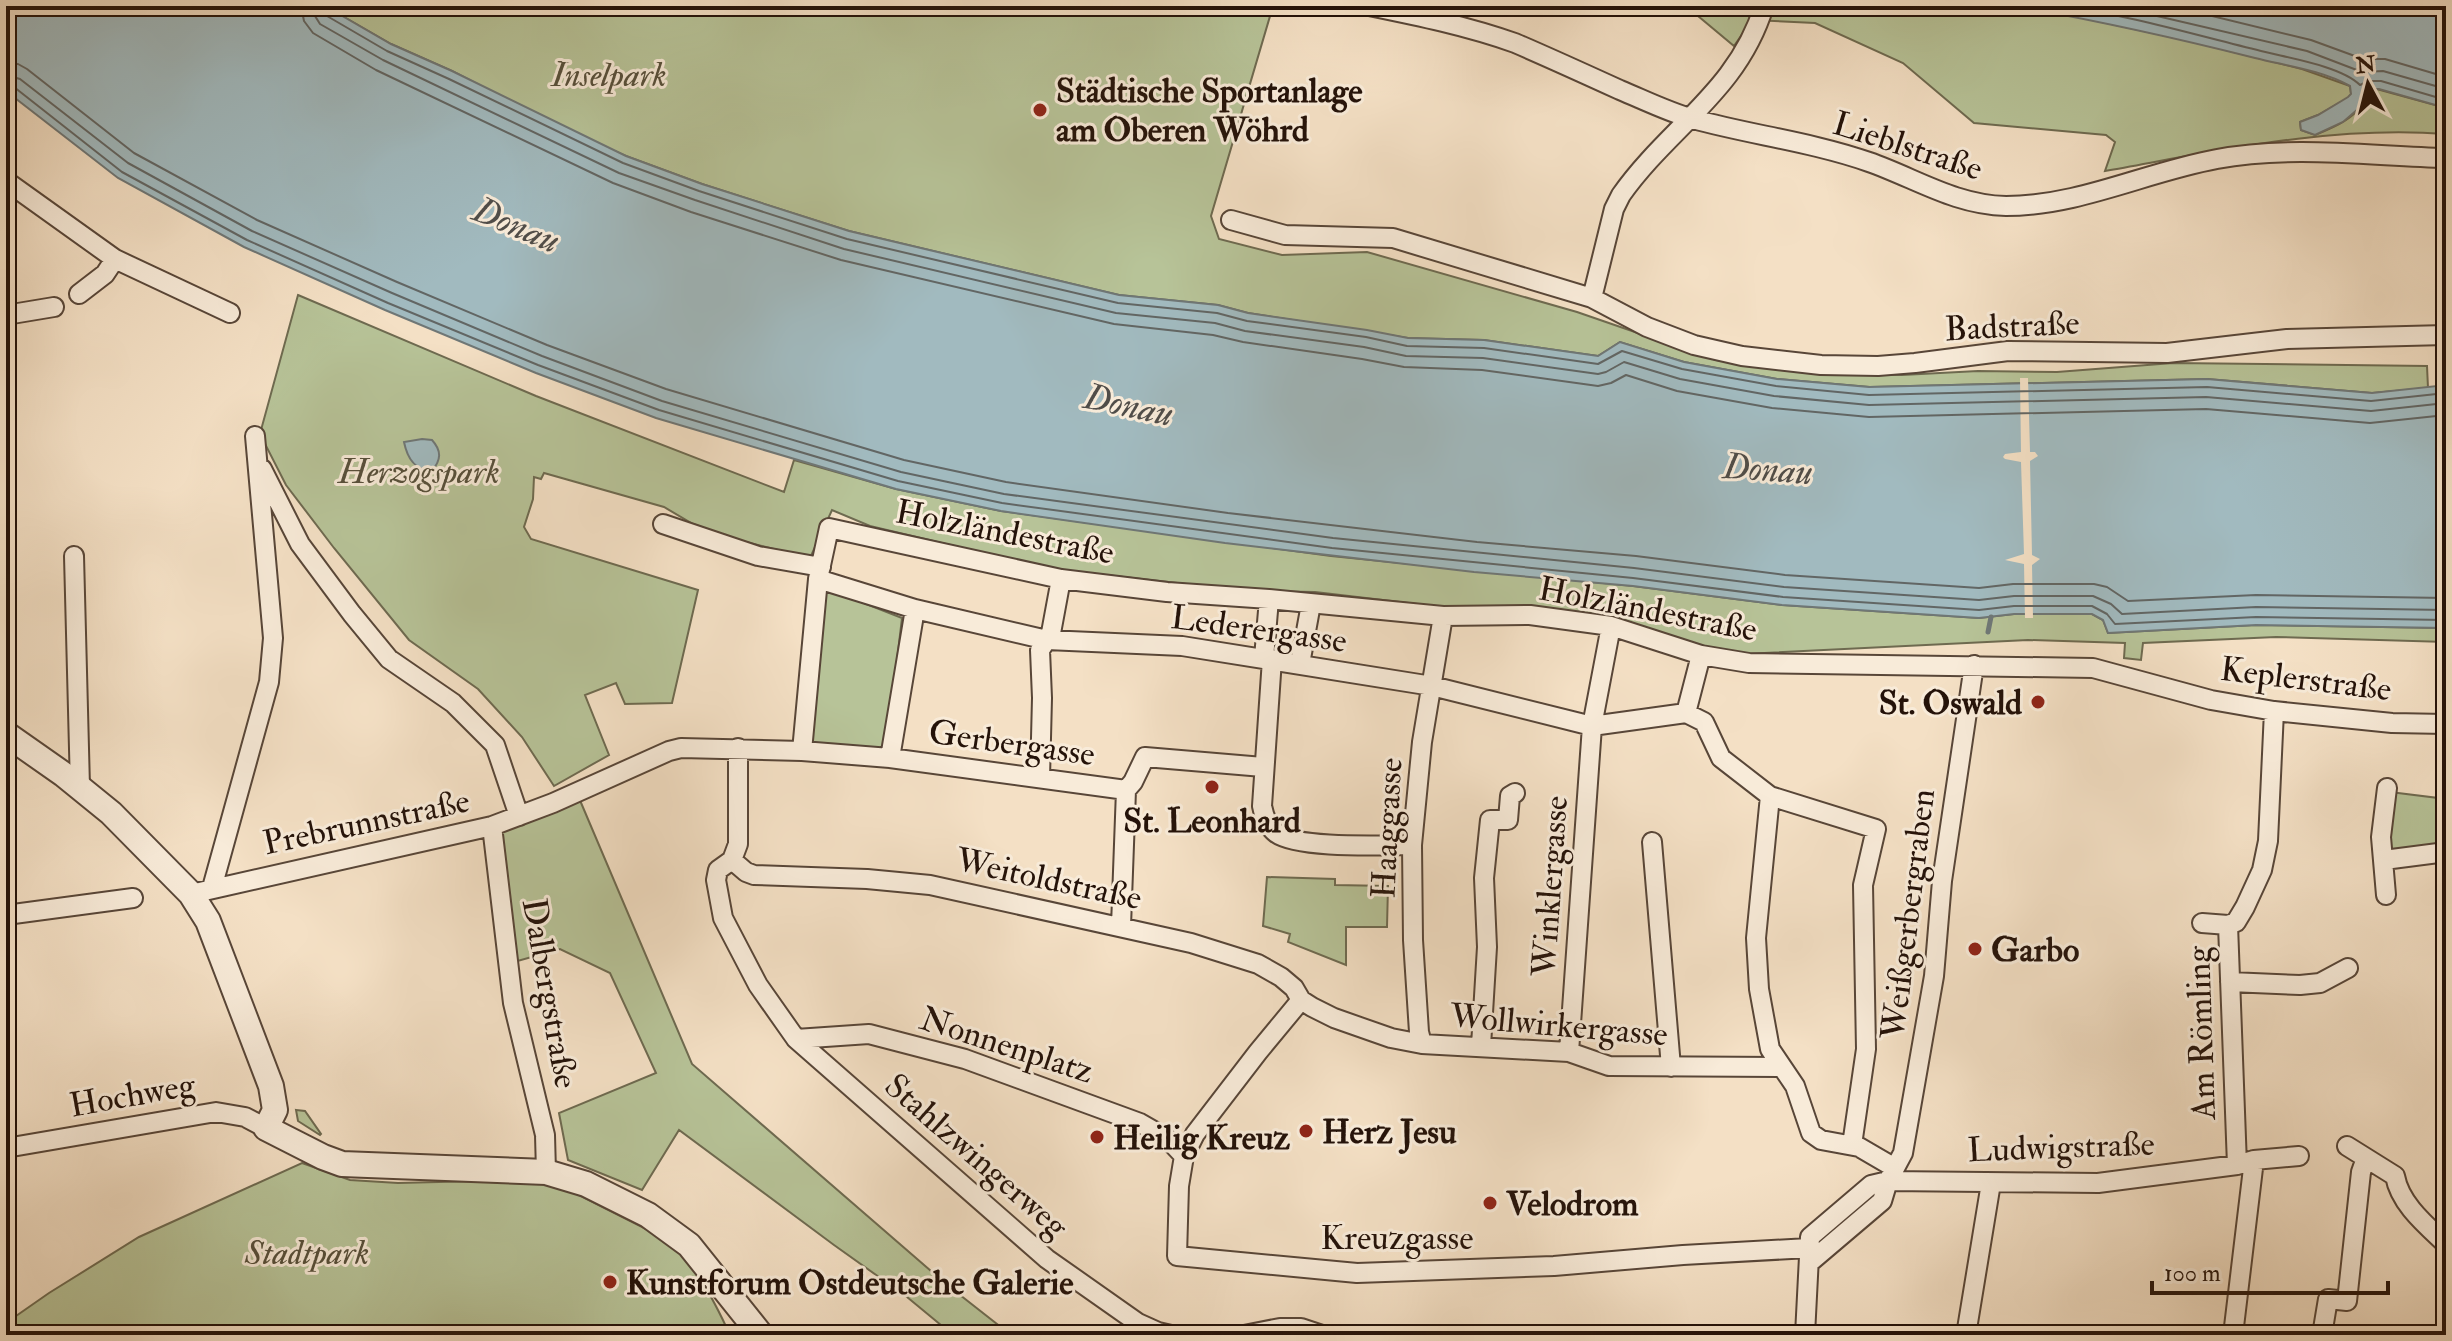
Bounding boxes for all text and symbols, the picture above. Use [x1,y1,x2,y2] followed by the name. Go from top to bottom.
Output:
[2328,44,2408,124] north arrow
[2353,50,2377,80] text: N
[550,54,666,97] park label: Inselpark
[1056,70,1363,152] place label: Städtische Sportanlage am Oberen Wöhrd
[1031,101,1049,119] marker: Städtische Sportanlage am Oberen Wöhrd
[1827,102,1988,191] street label: Lieblstraße
[464,186,567,264] water label: Donau
[1944,301,2081,351] street label: Badstraße
[1078,374,1177,437] water label: Donau
[1719,444,1814,495] water label: Donau
[336,451,500,494] park label: Herzogspark
[892,490,1118,575] street label: Holzländestraße
[1535,567,1761,652] street label: Holzländestraße
[1168,596,1350,663] street label: Lederergasse
[2218,648,2394,711] street label: Keplerstraße
[1879,682,2022,725] place label: St. Oswald
[2029,693,2047,711] marker: St. Oswald
[926,711,1098,776] street label: Gerbergasse
[1362,757,1413,899] street label: Haaggasse
[1203,778,1221,796] marker: St. Leonhard
[259,780,474,865] street label: Prebrunnstraße
[1872,787,1945,1043] street label: Weißgerbergraben
[1523,794,1578,979] street label: Winklergasse
[1123,800,1301,843] place label: St. Leonhard
[951,839,1146,920] street label: Weitoldstraße
[512,895,587,1092] street label: Dalbergstraße
[1991,929,2079,972] place label: Garbo
[1966,940,1984,958] marker: Garbo
[2177,944,2226,1122] street label: Am Römling
[1447,994,1669,1056] street label: Wollwirkergasse
[914,997,1099,1094] street label: Nonnenplatz
[66,1063,200,1128] street label: Hochweg
[875,1065,1078,1249] street label: Stahlzwingerweg
[1322,1111,1457,1154] place label: Herz Jesu
[1113,1117,1291,1160] place label: Heilig Kreuz
[1297,1122,1315,1140] marker: Herz Jesu
[1967,1123,2155,1172] street label: Ludwigstraße
[1088,1128,1106,1146] marker: Heilig Kreuz
[1505,1183,1639,1226] place label: Velodrom
[1481,1194,1499,1212] marker: Velodrom
[1321,1217,1473,1260] street label: Kreuzgasse
[244,1232,369,1275] park label: Stadtpark
[2152,1245,2388,1295] scale bar
[2164,1258,2221,1289] text: 100 m
[626,1262,1074,1305] place label: Kunstforum Ostdeutsche Galerie
[601,1273,619,1291] marker: Kunstforum Ostdeutsche Galerie

